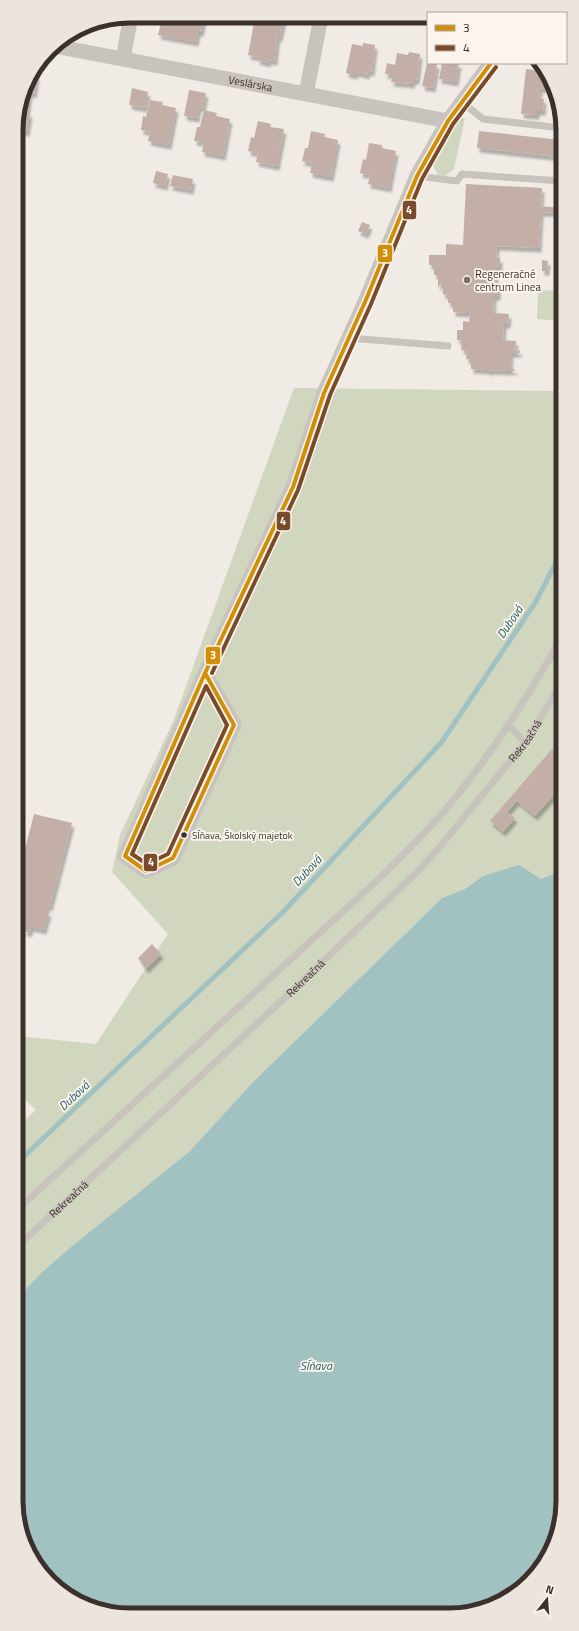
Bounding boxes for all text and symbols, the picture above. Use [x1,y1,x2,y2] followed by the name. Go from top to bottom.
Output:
[427,12,567,64] legend
[463,18,470,37] text: 3
[463,38,470,57] text: 4
[227,71,274,96] street label: Veslárska
[402,200,417,220] line badge: 4
[406,202,412,218] text: 4
[377,244,393,263] line badge: 3
[382,245,388,261] text: 3
[475,266,541,295] place label: Regeneračné centrum Linea
[462,275,472,285] marker: Regeneračné centrum Linea
[276,511,291,531] line badge: 4
[280,513,286,529] text: 4
[492,601,528,642] water label: Dubová
[205,646,221,665] line badge: 3
[210,647,216,663] text: 3
[505,716,546,765] street label: Rekreačná
[192,828,293,843] place label: Sĺňava, Školský majetok
[179,830,189,840] marker: Sĺňava, Školský majetok
[287,850,327,890] water label: Dubová
[143,853,158,872] line badge: 4
[148,854,154,870] text: 4
[282,955,329,1001] street label: Rekreačná
[54,1076,94,1115] water label: Dubová
[45,1176,92,1221] street label: Rekreačná
[300,1356,333,1375] water label: Sĺňava
[527,1579,567,1619] north arrow
[544,1581,556,1598] text: N

